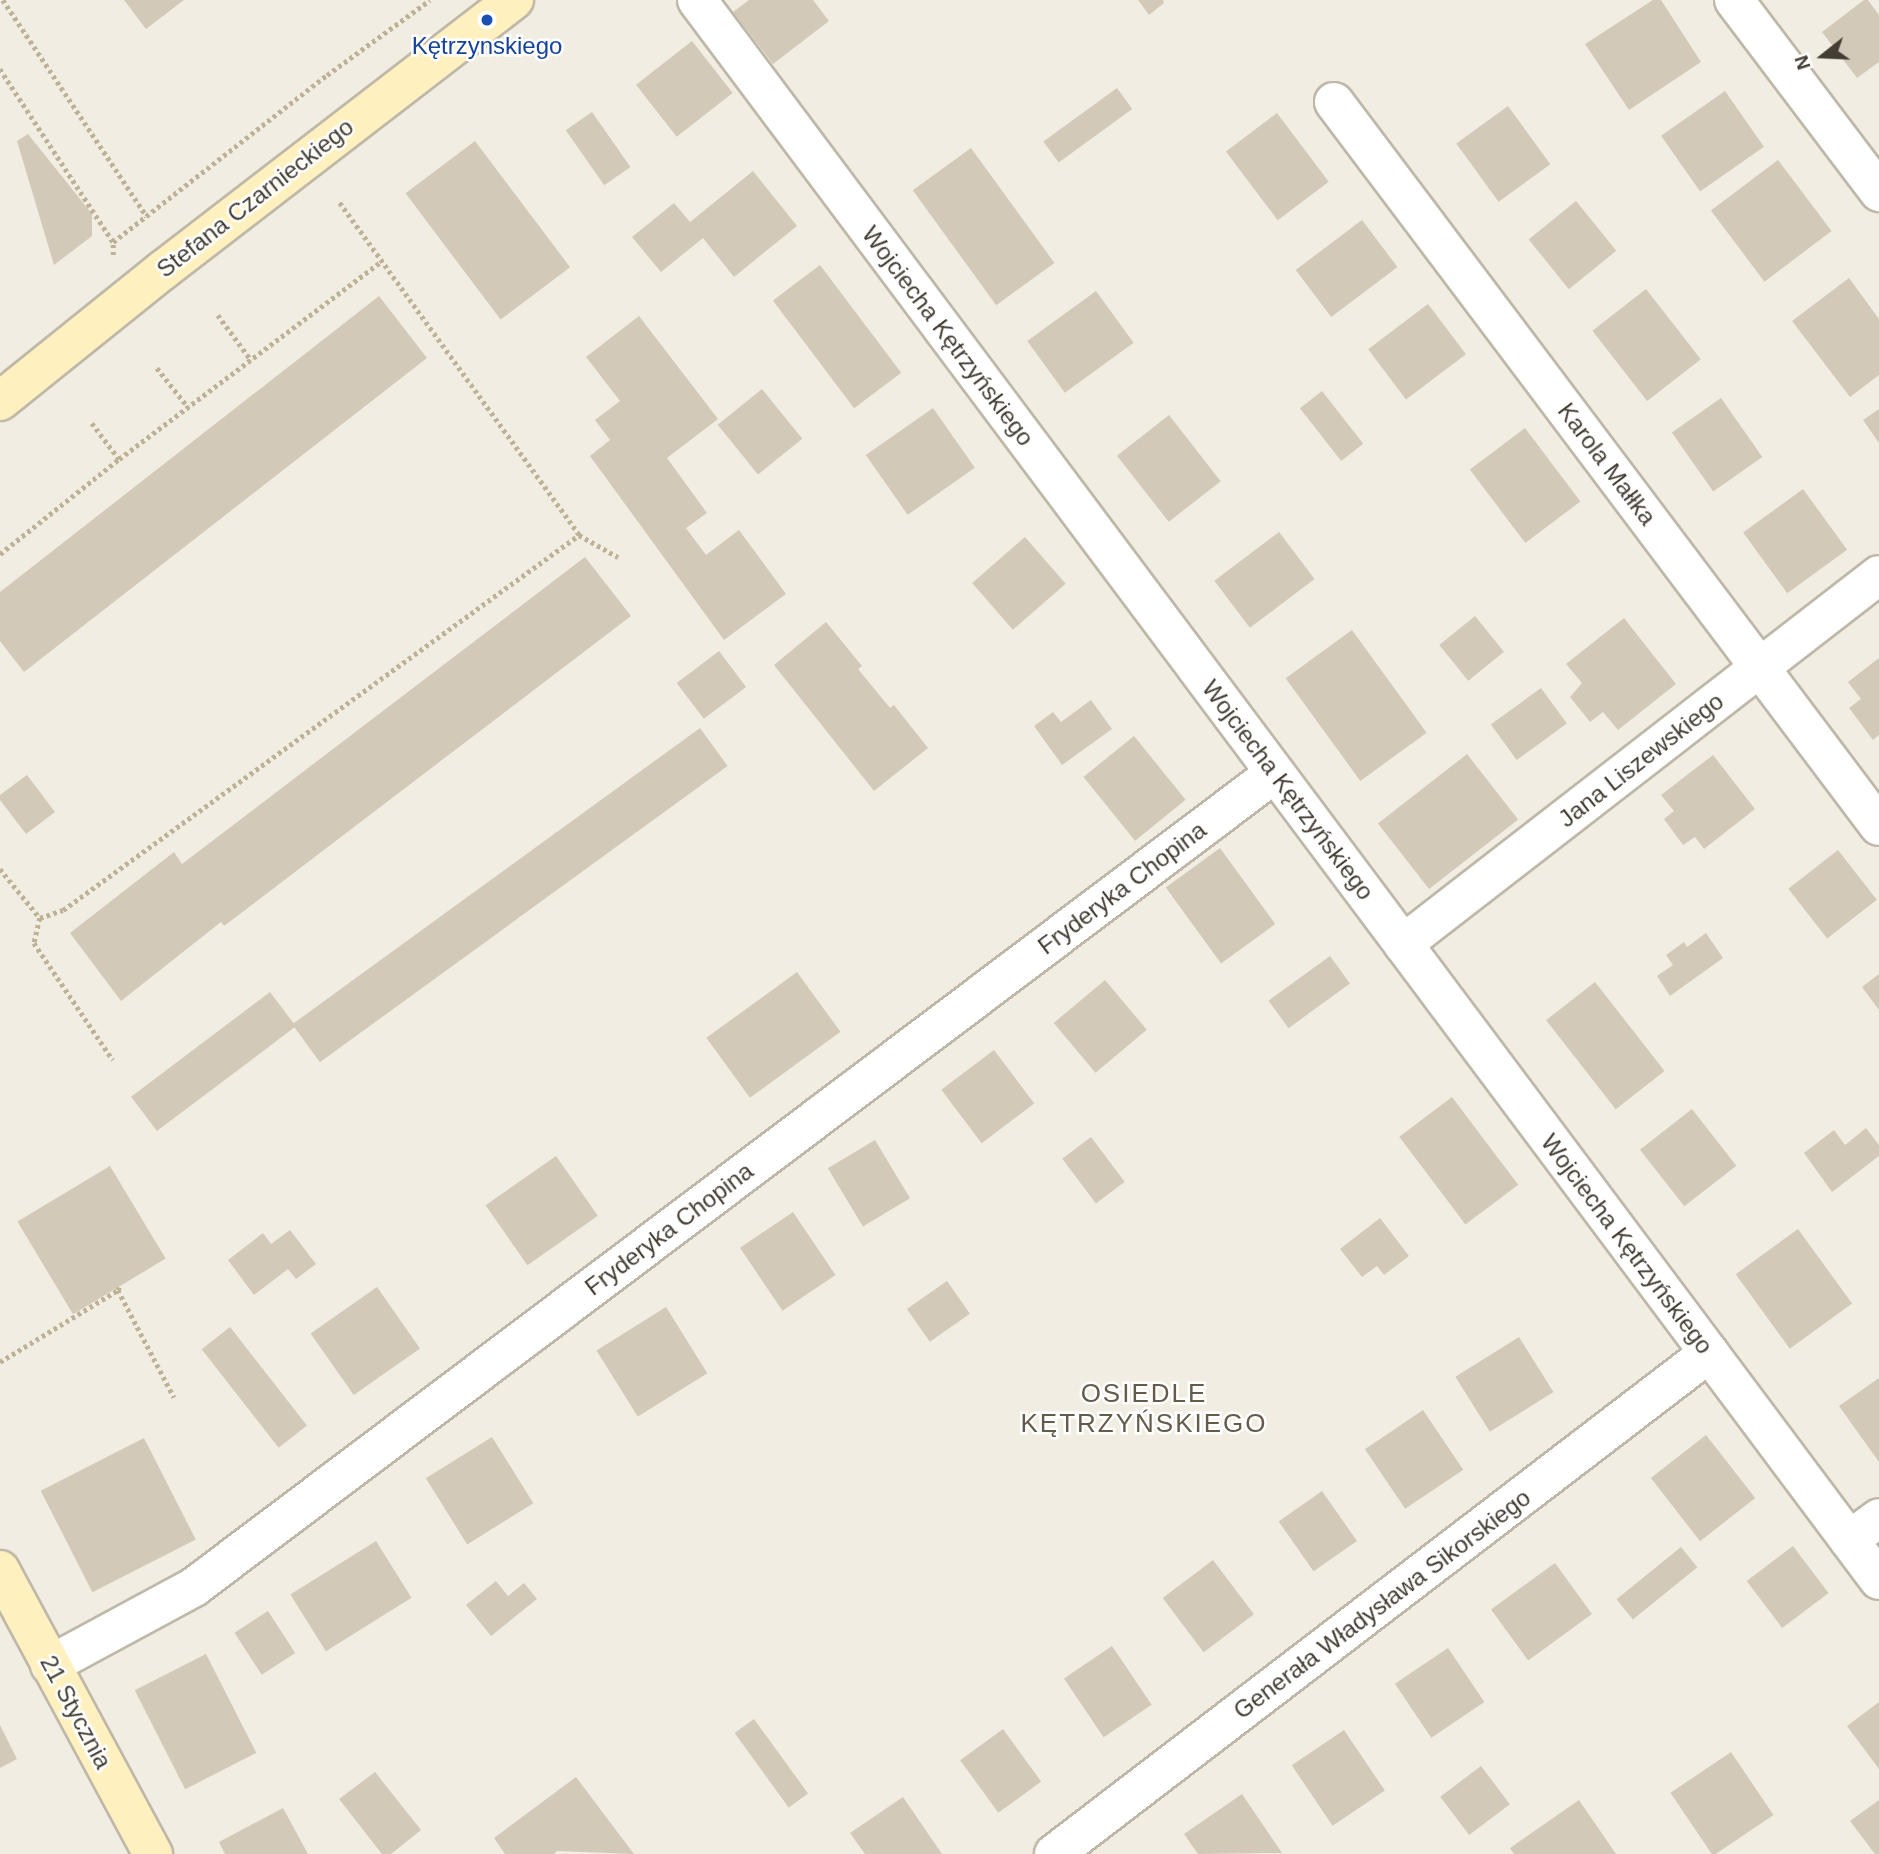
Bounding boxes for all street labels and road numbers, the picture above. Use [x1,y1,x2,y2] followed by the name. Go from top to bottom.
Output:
[151,112,359,284] street label: Stefana Czarnieckiego
[856,220,1040,452] street label: Wojciecha Kętrzyńskiego
[1552,397,1662,531] street label: Karola Małłka
[1196,674,1380,906] street label: Wojciecha Kętrzyńskiego
[1553,687,1729,833] street label: Jana Liszewskiego
[1032,815,1212,961] street label: Fryderyka Chopina
[1535,1128,1719,1360] street label: Wojciecha Kętrzyńskiego
[579,1156,759,1302] street label: Fryderyka Chopina
[1228,1483,1536,1725] street label: Generała Władysława Sikorskiego
[34,1650,118,1774] street label: 21 Stycznia

